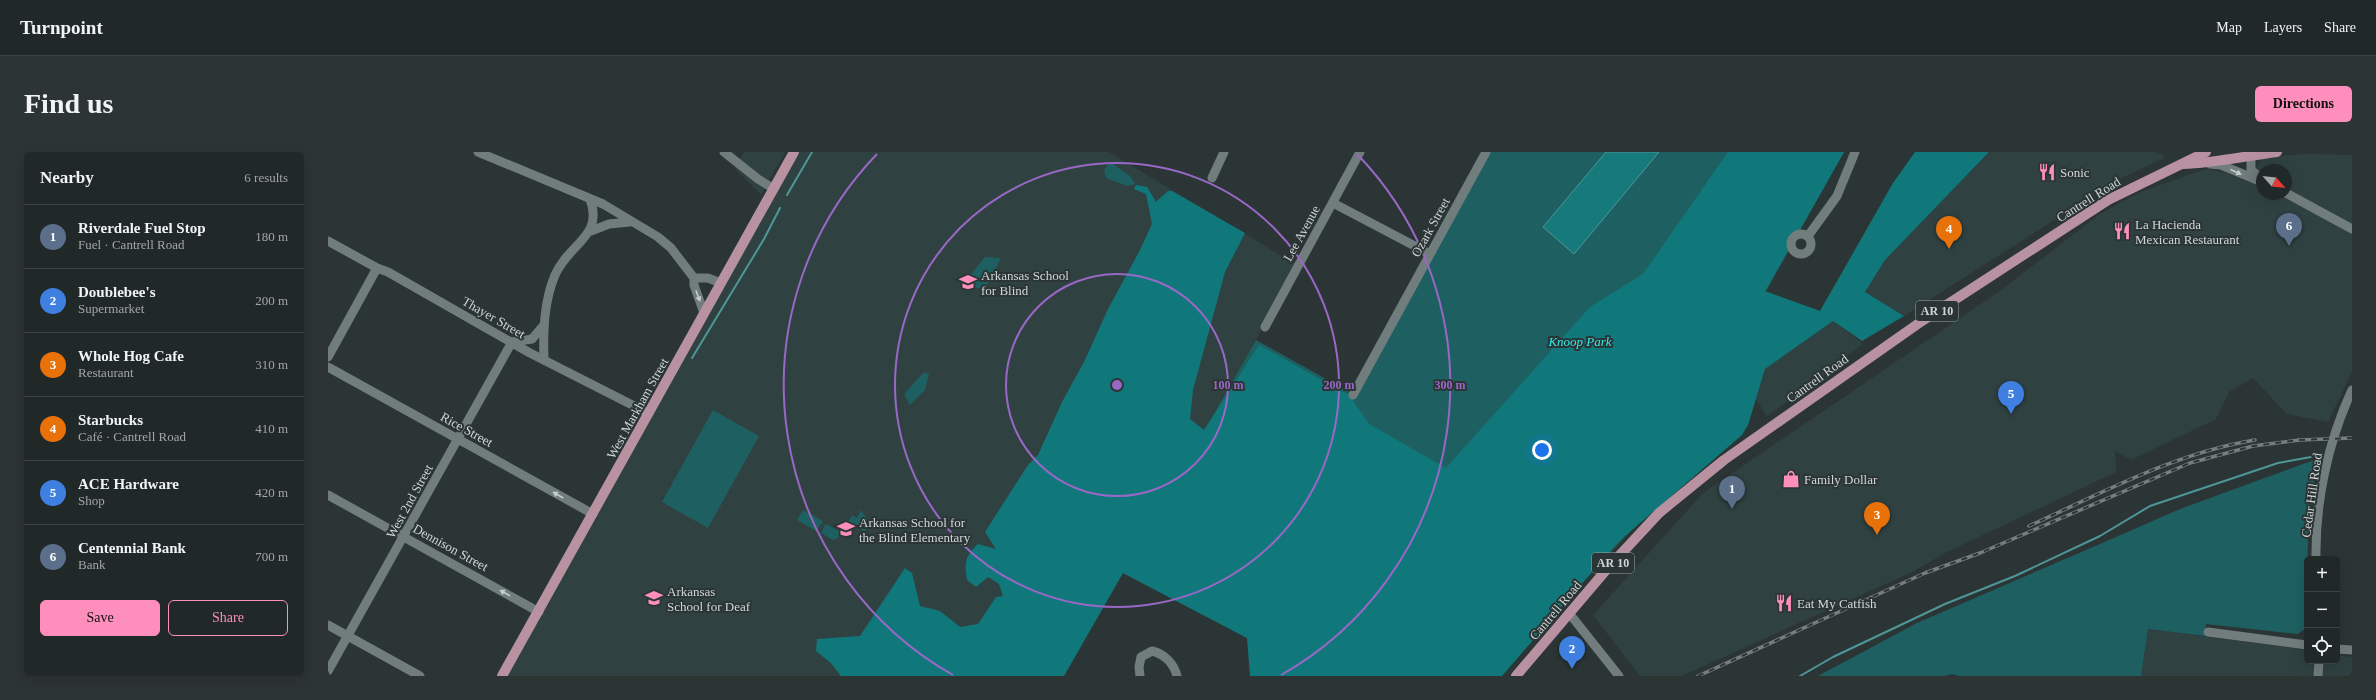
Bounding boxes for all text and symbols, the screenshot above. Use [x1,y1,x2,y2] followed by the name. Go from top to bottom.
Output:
[20,17,103,38] text: Turnpoint
[2216,20,2242,35] text: Map
[2264,20,2302,35] text: Layers
[2324,20,2356,35] text: Share
[2255,86,2352,122] button: Directions
[24,88,114,119] text: Find us
[2037,162,2057,182] restaurant icon: Sonic
[2256,164,2292,200] north arrow
[2060,165,2090,180] place label: Sonic
[40,168,94,187] text: Nearby
[2231,169,2242,175] one-way arrow
[244,170,288,185] text: 6 results
[2054,174,2123,225] street label: Cantrell Road
[1408,195,1453,259] street label: Ozark Street
[1280,203,1323,264] street label: Lee Avenue
[2276,213,2302,246] pin: 6
[1936,216,1962,249] pin: 4
[2135,217,2240,247] place label: La Hacienda Mexican Restaurant
[78,220,206,236] text: Riverdale Fuel Stop
[2112,221,2132,241] restaurant icon: La Hacienda Mexican Restaurant
[50,229,56,244] text: 1
[255,229,288,244] text: 180 m
[78,237,185,252] text: Fuel · Cantrell Road
[981,268,1069,298] place label: Arkansas School for Blind
[958,272,978,292] school or university icon: Arkansas School for Blind
[78,284,156,300] text: Doublebee's
[695,290,701,302] one-way arrow
[50,293,56,308] text: 2
[255,293,288,308] text: 200 m
[460,293,528,342] street label: Thayer Street
[78,301,144,316] text: Supermarket
[1916,301,1958,321] road number: AR 10
[1547,334,1612,349] park label: Knoop Park
[78,348,184,364] text: Whole Hog Cafe
[1784,351,1851,406] street label: Cantrell Road
[603,355,672,461] street label: West Markham Street
[50,357,56,372] text: 3
[255,357,288,372] text: 310 m
[78,365,134,380] text: Restaurant
[1110,378,1124,392] centre of rings
[1213,378,1244,392] text: 100 m
[1324,378,1355,392] text: 200 m
[1435,378,1466,392] text: 300 m
[1998,381,2024,414] pin: 5
[438,409,496,450] street label: Rice Street
[78,412,143,428] text: Starbucks
[50,421,56,436] text: 4
[255,421,288,436] text: 410 m
[78,429,186,444] text: Café · Cantrell Road
[1532,440,1552,460] your location
[2298,451,2325,538] street label: Cedar Hill Road
[383,461,436,541] street label: West 2nd Street
[1781,469,1801,489] shop icon: Family Dollar
[1804,472,1878,487] place label: Family Dollar
[78,476,179,492] text: ACE Hardware
[1719,476,1745,509] pin: 1
[50,485,56,500] text: 5
[255,485,288,500] text: 420 m
[553,491,564,498] one-way arrow
[78,493,105,508] text: Shop
[1864,502,1890,535] pin: 3
[859,515,971,545] place label: Arkansas School for the Blind Elementary
[836,519,856,539] school or university icon: Arkansas School for the Blind Elementary
[411,521,491,574] street label: Dennison Street
[78,540,186,556] text: Centennial Bank
[50,549,56,564] text: 6
[255,549,288,564] text: 700 m
[1592,553,1634,573] road number: AR 10
[2304,556,2340,664] map controls
[2304,556,2340,592] button: +
[78,557,105,572] text: Bank
[1526,577,1585,643] street label: Cantrell Road
[667,584,751,614] place label: Arkansas School for Deaf
[644,588,664,608] school or university icon: Arkansas School for Deaf
[499,589,511,596] one-way arrow
[2304,592,2340,628] button: −
[1774,593,1794,613] restaurant icon: Eat My Catfish
[1797,596,1877,611] place label: Eat My Catfish
[40,600,160,636] button: Save
[168,600,288,636] button: Share
[2304,628,2340,664] button: locate
[1559,636,1585,669] pin: 2

